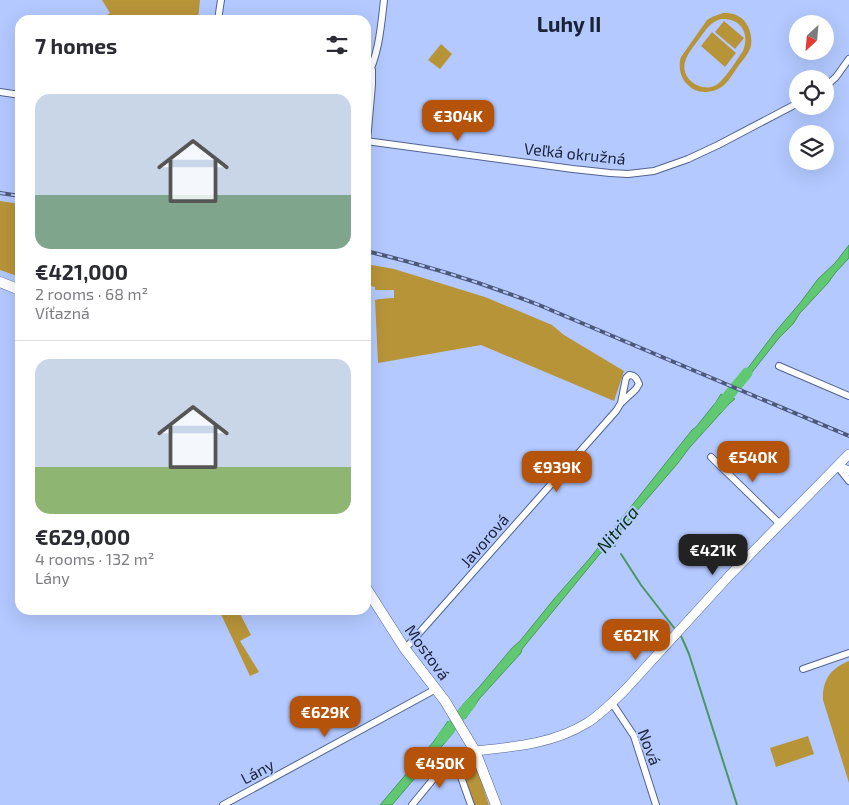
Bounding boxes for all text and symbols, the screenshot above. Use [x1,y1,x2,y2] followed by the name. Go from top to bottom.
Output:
[537,11,601,37] district label: Luhy II
[789,15,834,60] north arrow
[789,15,834,170] map controls
[323,31,351,59] icon: filters
[35,33,117,58] text: 7 homes
[789,70,834,115] button: locate
[423,100,493,142] pin: €304K
[433,106,483,125] text: €304K
[789,125,834,170] button: layers
[148,126,238,216] icon: home
[523,138,627,168] street label: Veľká okružná
[35,259,128,284] text: €421,000
[35,284,148,303] text: 2 rooms · 68 m²
[35,303,90,322] text: Víťazná
[148,392,238,482] icon: home
[718,440,788,483] pin: €540K
[728,447,778,466] text: €540K
[522,450,592,493] pin: €939K
[533,457,581,476] text: €939K
[591,501,643,557] water label: Nitrica
[456,510,512,570] street label: Javorová
[35,524,130,549] text: €629,000
[678,534,748,576] pin: €421K
[690,540,736,559] text: €421K
[35,549,154,568] text: 4 rooms · 132 m²
[35,568,70,587] text: Lány
[601,618,671,661] pin: €621K
[402,621,454,683] street label: Mostová
[613,625,659,644] text: €621K
[290,696,360,738] pin: €629K
[301,702,349,721] text: €629K
[634,726,666,768] street label: Nová
[405,746,475,789] pin: €450K
[415,753,465,772] text: €450K
[237,754,277,788] street label: Lány

